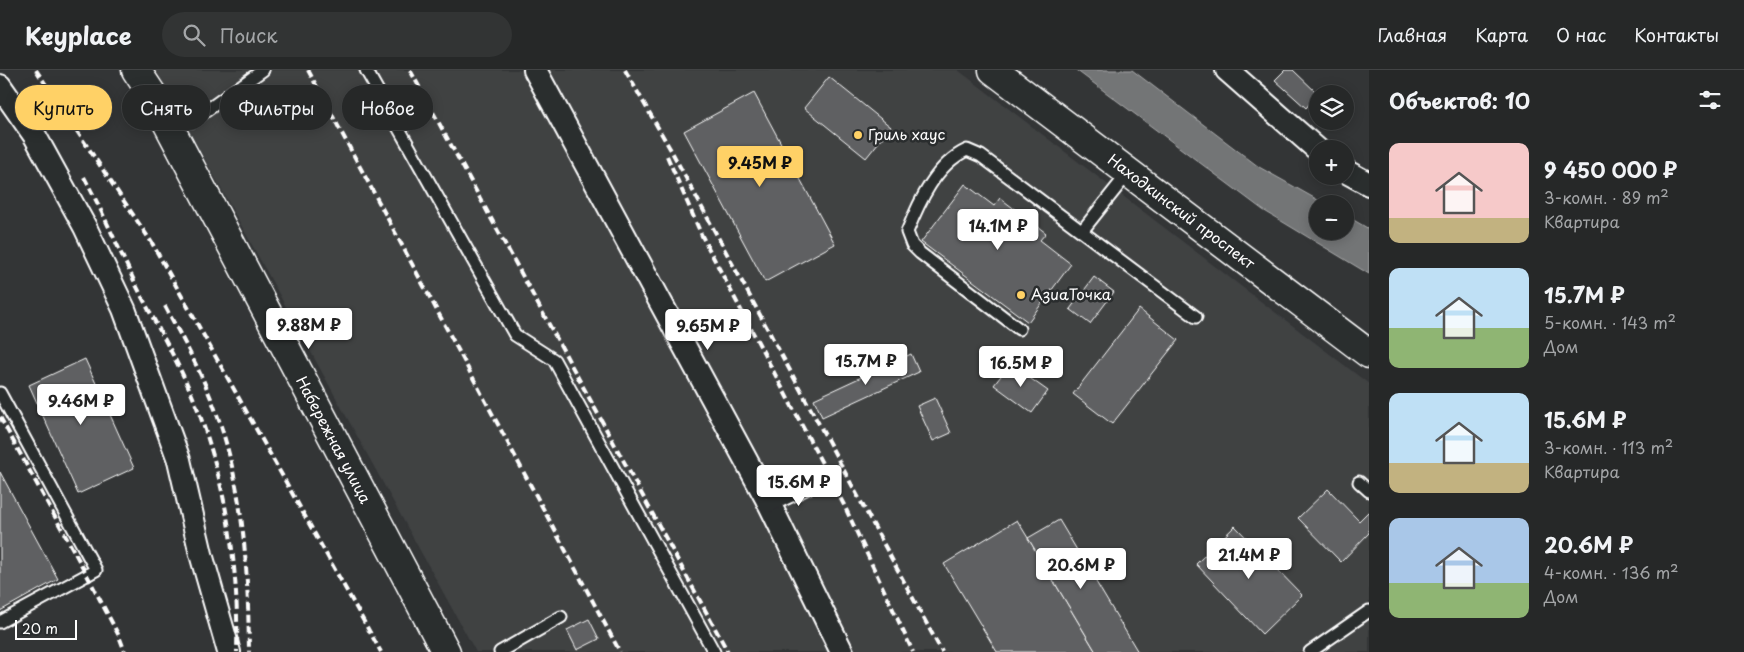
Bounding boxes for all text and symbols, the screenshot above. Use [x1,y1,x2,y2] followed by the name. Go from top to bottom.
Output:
[162,12,512,57] search box
[25,17,132,53] text: Keyplace
[180,21,208,49] icon: search
[220,21,277,49] text: Поиск
[1378,21,1447,48] text: Главная
[1475,21,1528,48] text: Карта
[1556,21,1606,48] text: О нас
[1634,21,1719,48] text: Контакты
[1389,84,1530,116] text: Объектов: 10
[15,85,112,130] chip: Купить
[122,85,210,130] chip: Снять
[220,85,332,130] chip: Фильтры
[342,85,433,130] chip: Новое
[1309,85,1354,240] map controls
[1309,85,1354,130] button: layers
[1696,86,1724,114] icon: filters
[868,122,946,145] place label: Гриль хаус
[852,129,864,141] marker: Гриль хаус
[1309,140,1354,185] button: +
[714,146,806,188] pin: 9.45M ₽
[1103,148,1261,274] street label: Находкинский проспект
[728,150,792,174] text: 9.45M ₽
[1544,153,1677,185] text: 9 450 000 ₽
[1429,163,1489,223] icon: home
[1544,185,1669,209] text: 3-комн. · 89 m²
[1309,195,1354,240] button: −
[952,208,1044,251] pin: 14.1M ₽
[1544,209,1619,233] text: Квартира
[968,213,1028,237] text: 14.1M ₽
[1544,278,1625,310] text: 15.7M ₽
[1031,282,1112,305] place label: АзиаТочка
[1429,288,1489,348] icon: home
[1015,289,1027,301] marker: АзиаТочка
[263,308,355,350] pin: 9.88M ₽
[662,308,754,351] pin: 9.65M ₽
[1544,310,1676,334] text: 5-комн. · 143 m²
[277,312,341,336] text: 9.88M ₽
[676,313,740,337] text: 9.65M ₽
[1544,334,1578,358] text: Дом
[820,344,912,386] pin: 15.7M ₽
[975,346,1067,388] pin: 16.5M ₽
[835,348,897,372] text: 15.7M ₽
[990,350,1052,374] text: 16.5M ₽
[291,371,378,508] street label: Набережная улица
[35,384,127,426] pin: 9.46M ₽
[48,388,114,412] text: 9.46M ₽
[1544,403,1626,435] text: 15.6M ₽
[1429,413,1489,473] icon: home
[1544,435,1673,459] text: 3-комн. · 113 m²
[1544,459,1619,483] text: Квартира
[753,464,845,507] pin: 15.6M ₽
[768,469,830,493] text: 15.6M ₽
[1544,528,1633,560] text: 20.6M ₽
[1203,538,1295,580] pin: 21.4M ₽
[1429,538,1489,598] icon: home
[1218,542,1280,566] text: 21.4M ₽
[1035,548,1127,590] pin: 20.6M ₽
[1047,552,1115,576] text: 20.6M ₽
[1544,560,1678,584] text: 4-комн. · 136 m²
[1544,584,1578,608] text: Дом
[15,617,78,640] scale bar
[22,618,58,639] text: 20 m

